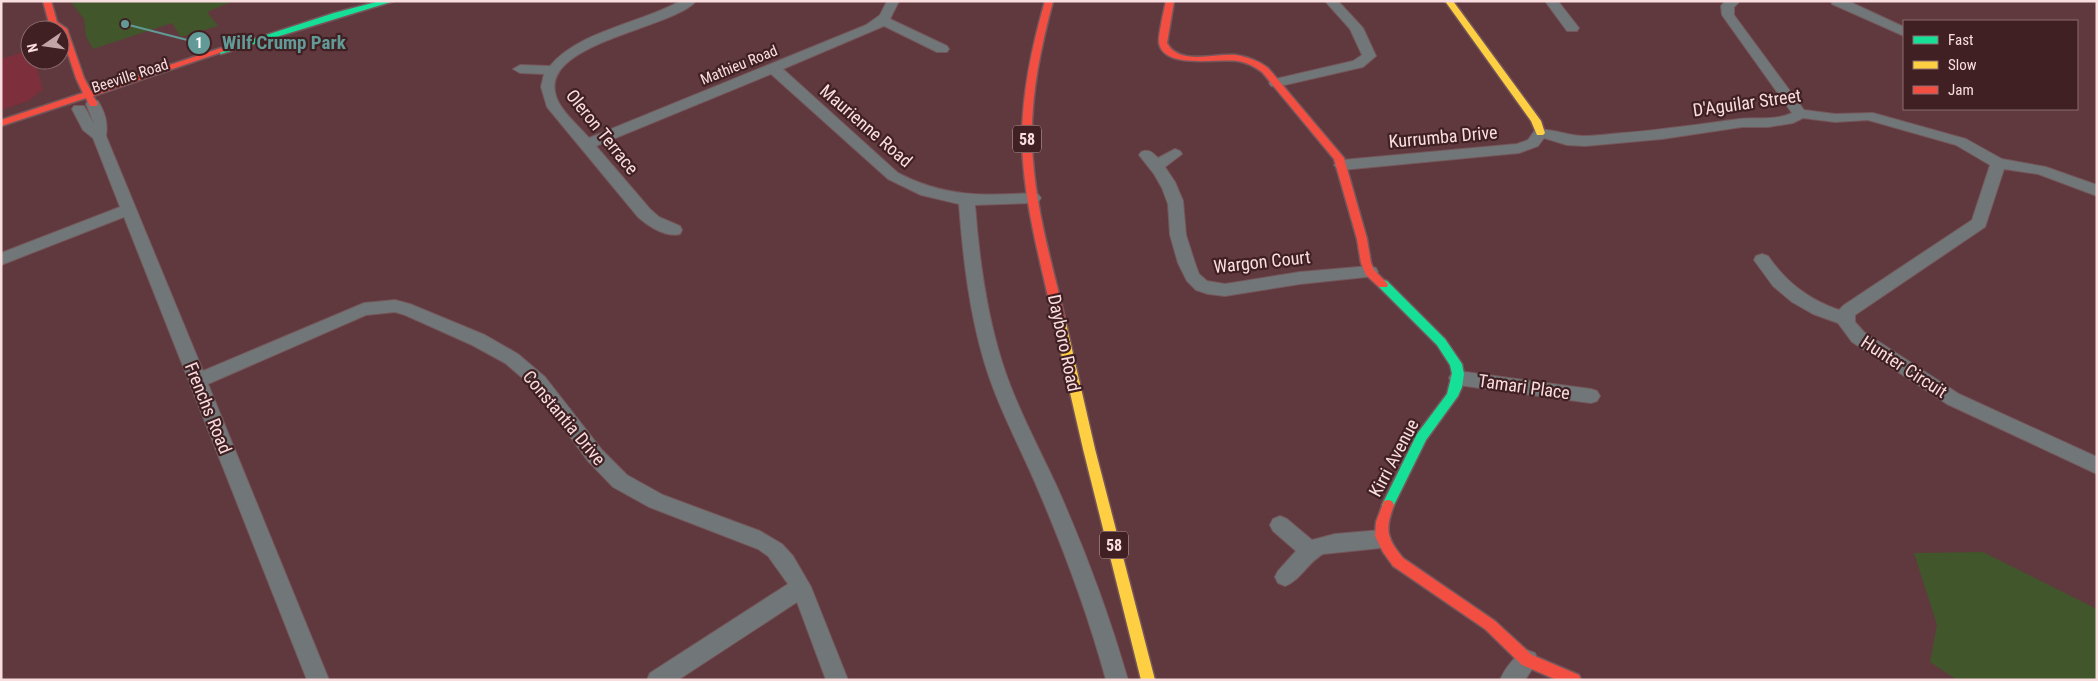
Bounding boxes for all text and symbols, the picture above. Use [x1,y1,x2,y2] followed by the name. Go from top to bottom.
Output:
[20,20,70,70] north arrow
[1903,20,2078,110] legend
[187,26,356,60] callout: Wilf Crump Park
[222,31,347,54] text: Wilf Crump Park
[1948,31,1973,49] text: Fast
[195,34,203,52] text: 1
[698,41,780,89] street label: Mathieu Road
[24,42,41,54] text: N
[89,55,171,97] street label: Beeville Road
[1948,56,1977,74] text: Slow
[816,80,917,171] street label: Maurienne Road
[1948,81,1974,99] text: Jam
[562,85,643,178] street label: Oleron Terrace
[1691,85,1802,120] street label: D'Aguilar Street
[1388,121,1498,152] street label: Kurrumba Drive
[1013,126,1041,152] road number: 58
[1212,246,1311,277] street label: Wargon Court
[1044,292,1085,393] street label: Dayboro Road
[1857,331,1951,402] street label: Hunter Circuit
[181,359,236,456] street label: Frenchs Road
[519,366,610,469] street label: Constantia Drive
[1477,370,1571,403] street label: Tamari Place
[1364,415,1423,500] street label: Kirri Avenue
[1100,532,1128,558] road number: 58

